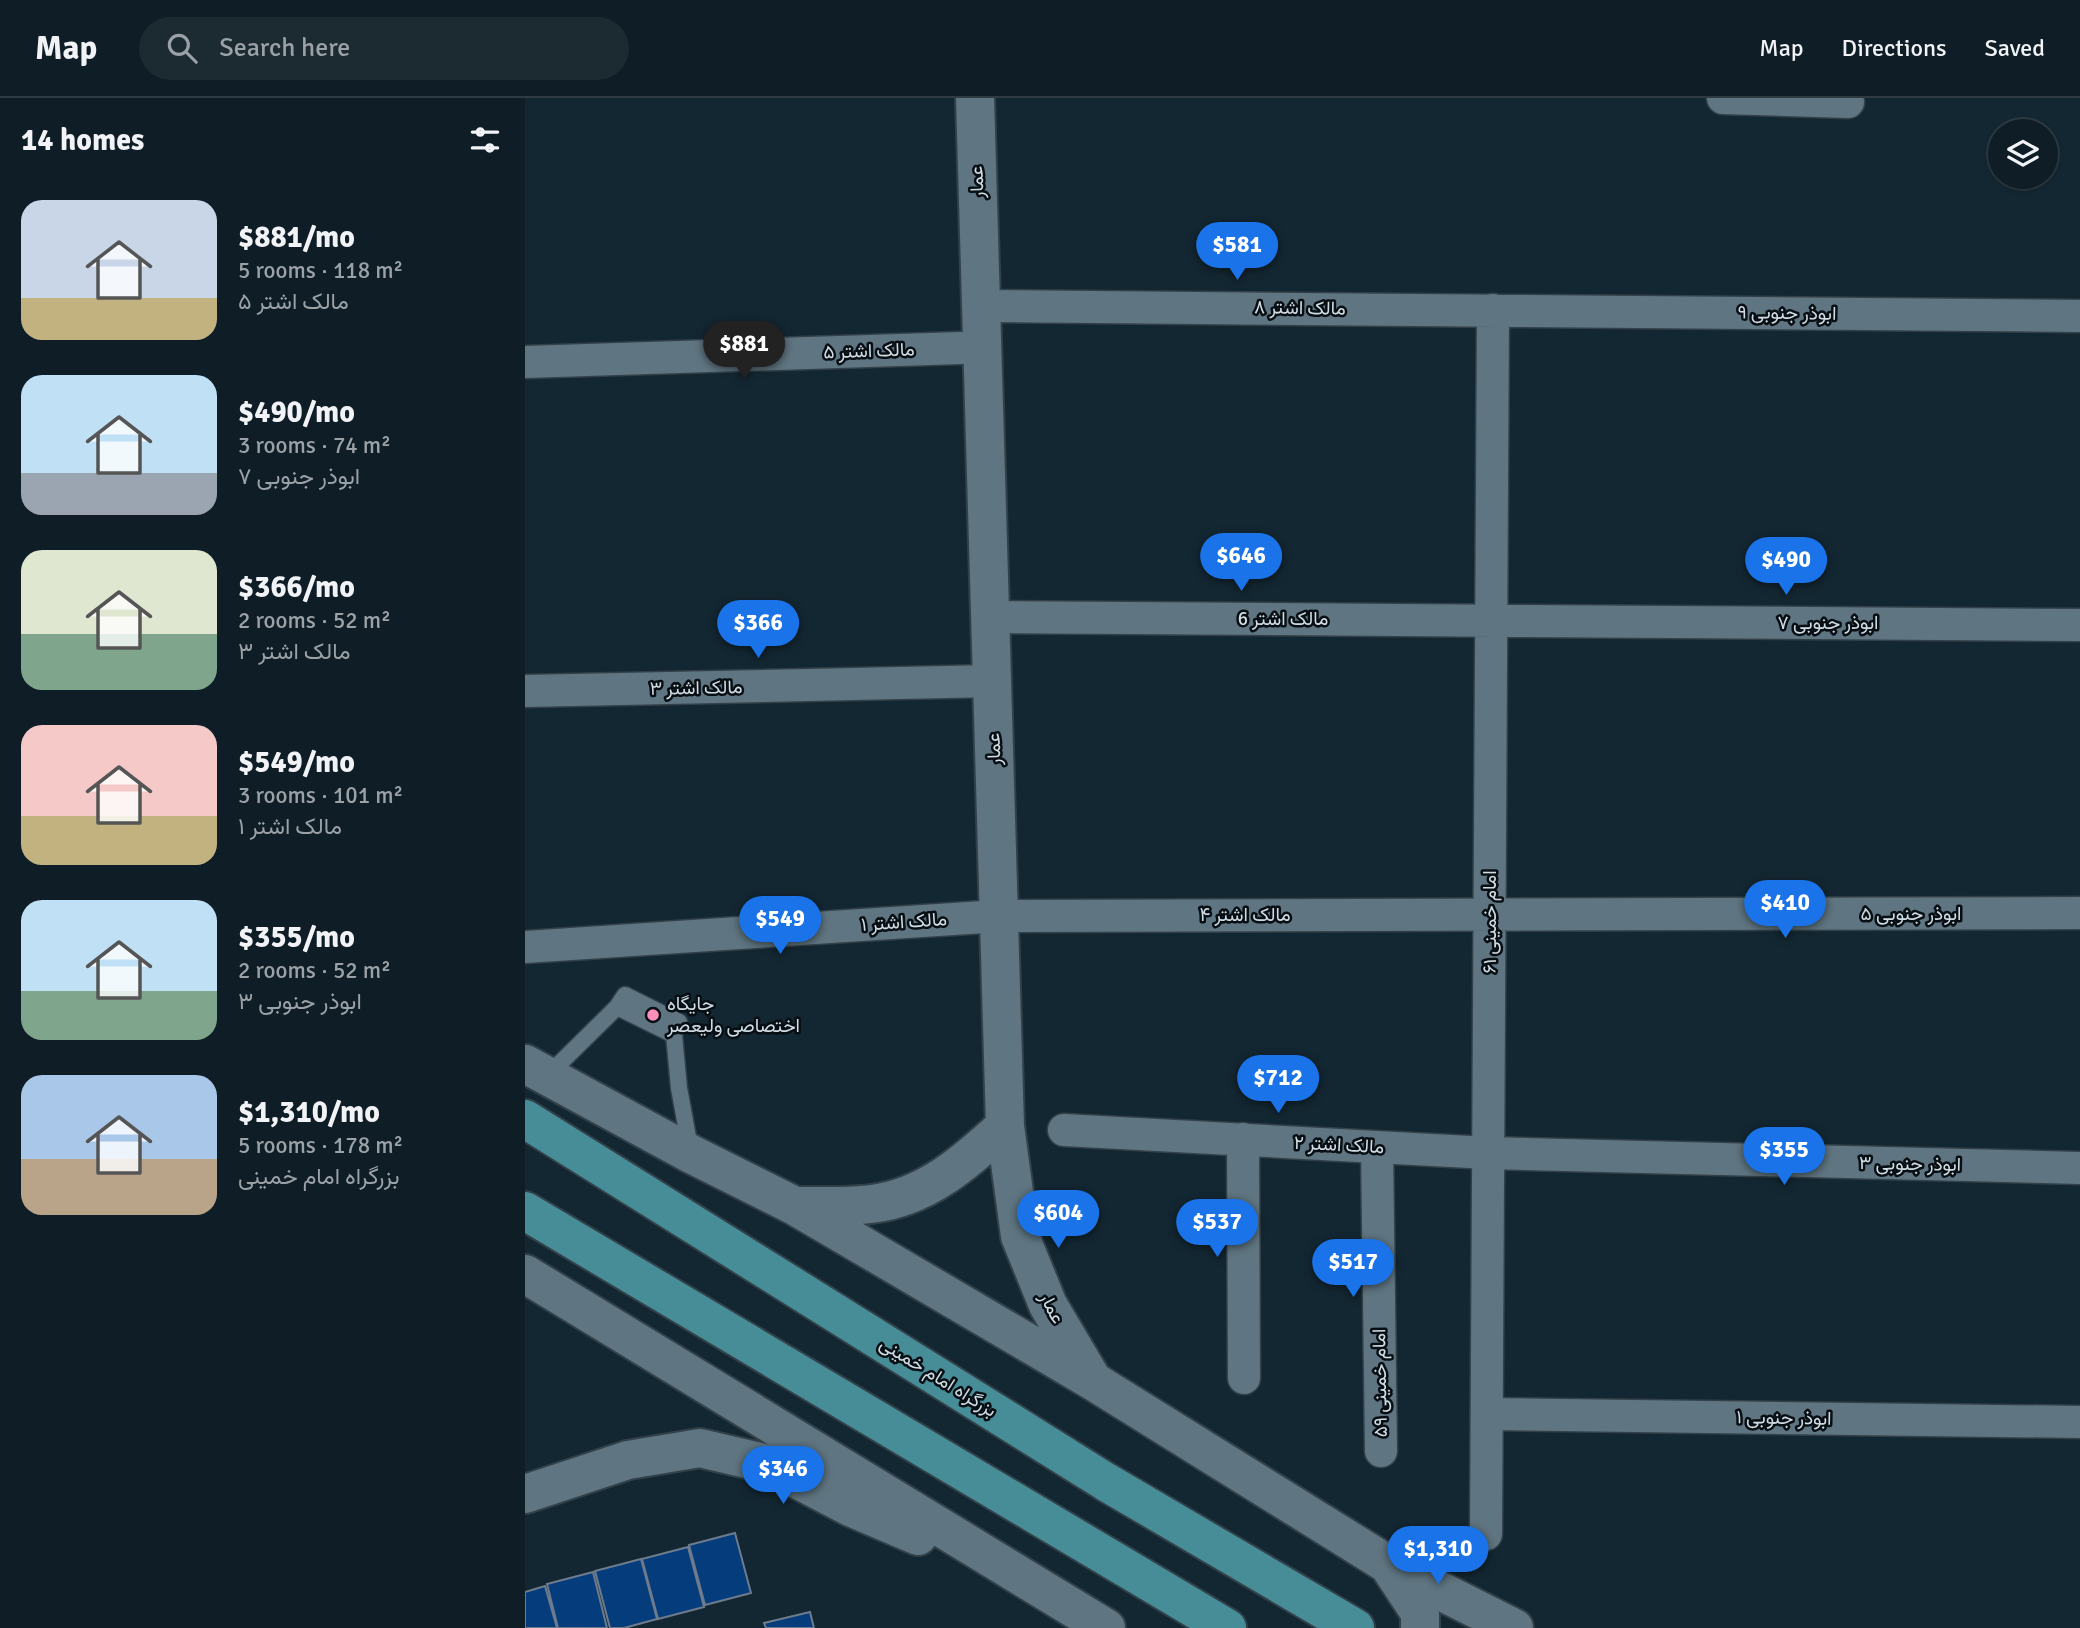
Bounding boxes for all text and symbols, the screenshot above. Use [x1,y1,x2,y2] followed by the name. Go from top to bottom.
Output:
[139,17,629,80] search box
[35,28,97,69] text: Map
[163,29,201,67] icon: search
[219,32,350,64] text: Search here
[1759,33,1804,63] text: Map
[1842,33,1947,63] text: Directions
[1985,33,2045,63] text: Saved
[1988,119,2058,189] map controls
[1988,119,2058,189] button: layers
[466,121,504,159] icon: filters
[21,122,144,159] text: 14 homes
[964,165,990,200] street label: عمار
[238,219,355,256] text: $881/mo
[1196,222,1278,282] pin: $581
[77,228,161,312] icon: home
[1212,230,1262,259] text: $581
[238,256,403,285] text: 5 rooms · 118 m²
[238,287,349,316] text: مالک اشتر ۵
[1254,295,1346,321] street label: مالک اشتر ۸
[1737,300,1837,326] street label: ابوذر جنوبی ۹
[703,322,785,381] pin: $881
[719,329,769,358] text: $881
[823,337,915,365] street label: مالک اشتر ۵
[238,394,355,431] text: $490/mo
[77,403,161,487] icon: home
[238,431,391,460] text: 3 rooms · 74 m²
[238,462,360,491] text: ابوذر جنوبی ۷
[1200,533,1282,593] pin: $646
[1745,538,1827,597] pin: $490
[1216,541,1266,570] text: $646
[1761,545,1811,574] text: $490
[238,569,355,606] text: $366/mo
[77,578,161,662] icon: home
[717,601,799,660] pin: $366
[238,606,391,635] text: 2 rooms · 52 m²
[1238,607,1328,631] street label: مالک اشتر 6
[733,608,783,637] text: $366
[1778,611,1878,635] street label: ابوذر جنوبی ۷
[238,637,350,666] text: مالک اشتر ۳
[649,675,743,701] street label: مالک اشتر ۳
[981,732,1007,767] street label: عمار
[238,744,355,781] text: $549/mo
[77,753,161,837] icon: home
[238,781,403,810] text: 3 rooms · 101 m²
[238,812,342,841] text: مالک اشتر ۱
[1478,870,1502,974] street label: امام خمینی ۶۱
[1744,880,1826,940] pin: $410
[1760,888,1810,917] text: $410
[739,896,821,956] pin: $549
[1861,902,1961,926] street label: ابوذر جنوبی ۵
[1199,903,1291,927] street label: مالک اشتر ۴
[755,904,805,933] text: $549
[860,907,948,937] street label: مالک اشتر ۱
[238,919,355,956] text: $355/mo
[77,928,161,1012] icon: home
[238,956,391,985] text: 2 rooms · 52 m²
[238,987,362,1016] text: ابوذر جنوبی ۳
[666,992,800,1038] place label: جایگاه اختصاصی ولیعصر
[645,1007,661,1023] marker: جایگاه اختصاصی ولیعصر
[1237,1056,1319,1115] pin: $712
[1253,1063,1303,1092] text: $712
[238,1094,380,1131] text: $1,310/mo
[77,1103,161,1187] icon: home
[1743,1128,1825,1187] pin: $355
[238,1131,403,1160] text: 5 rooms · 178 m²
[1293,1131,1385,1159] street label: مالک اشتر ۲
[1759,1135,1809,1164] text: $355
[1859,1151,1961,1177] street label: ابوذر جنوبی ۳
[238,1162,400,1191] text: بزرگراه امام خمینی
[1017,1190,1099,1250] pin: $604
[1033,1198,1083,1227] text: $604
[1176,1200,1258,1259] pin: $537
[1192,1207,1242,1236] text: $537
[1312,1240,1394,1299] pin: $517
[1328,1247,1378,1276] text: $517
[1034,1287,1070,1328] street label: عمار
[1367,1328,1393,1438] street label: امام خمینی ۵۹
[875,1331,1001,1423] street label: بزرگراه امام خمینی
[1736,1405,1832,1431] street label: ابوذر جنوبی ۱
[742,1446,824,1506] pin: $346
[758,1454,808,1483] text: $346
[1381,1526,1495,1586] pin: $1,310
[1404,1534,1472,1563] text: $1,310

